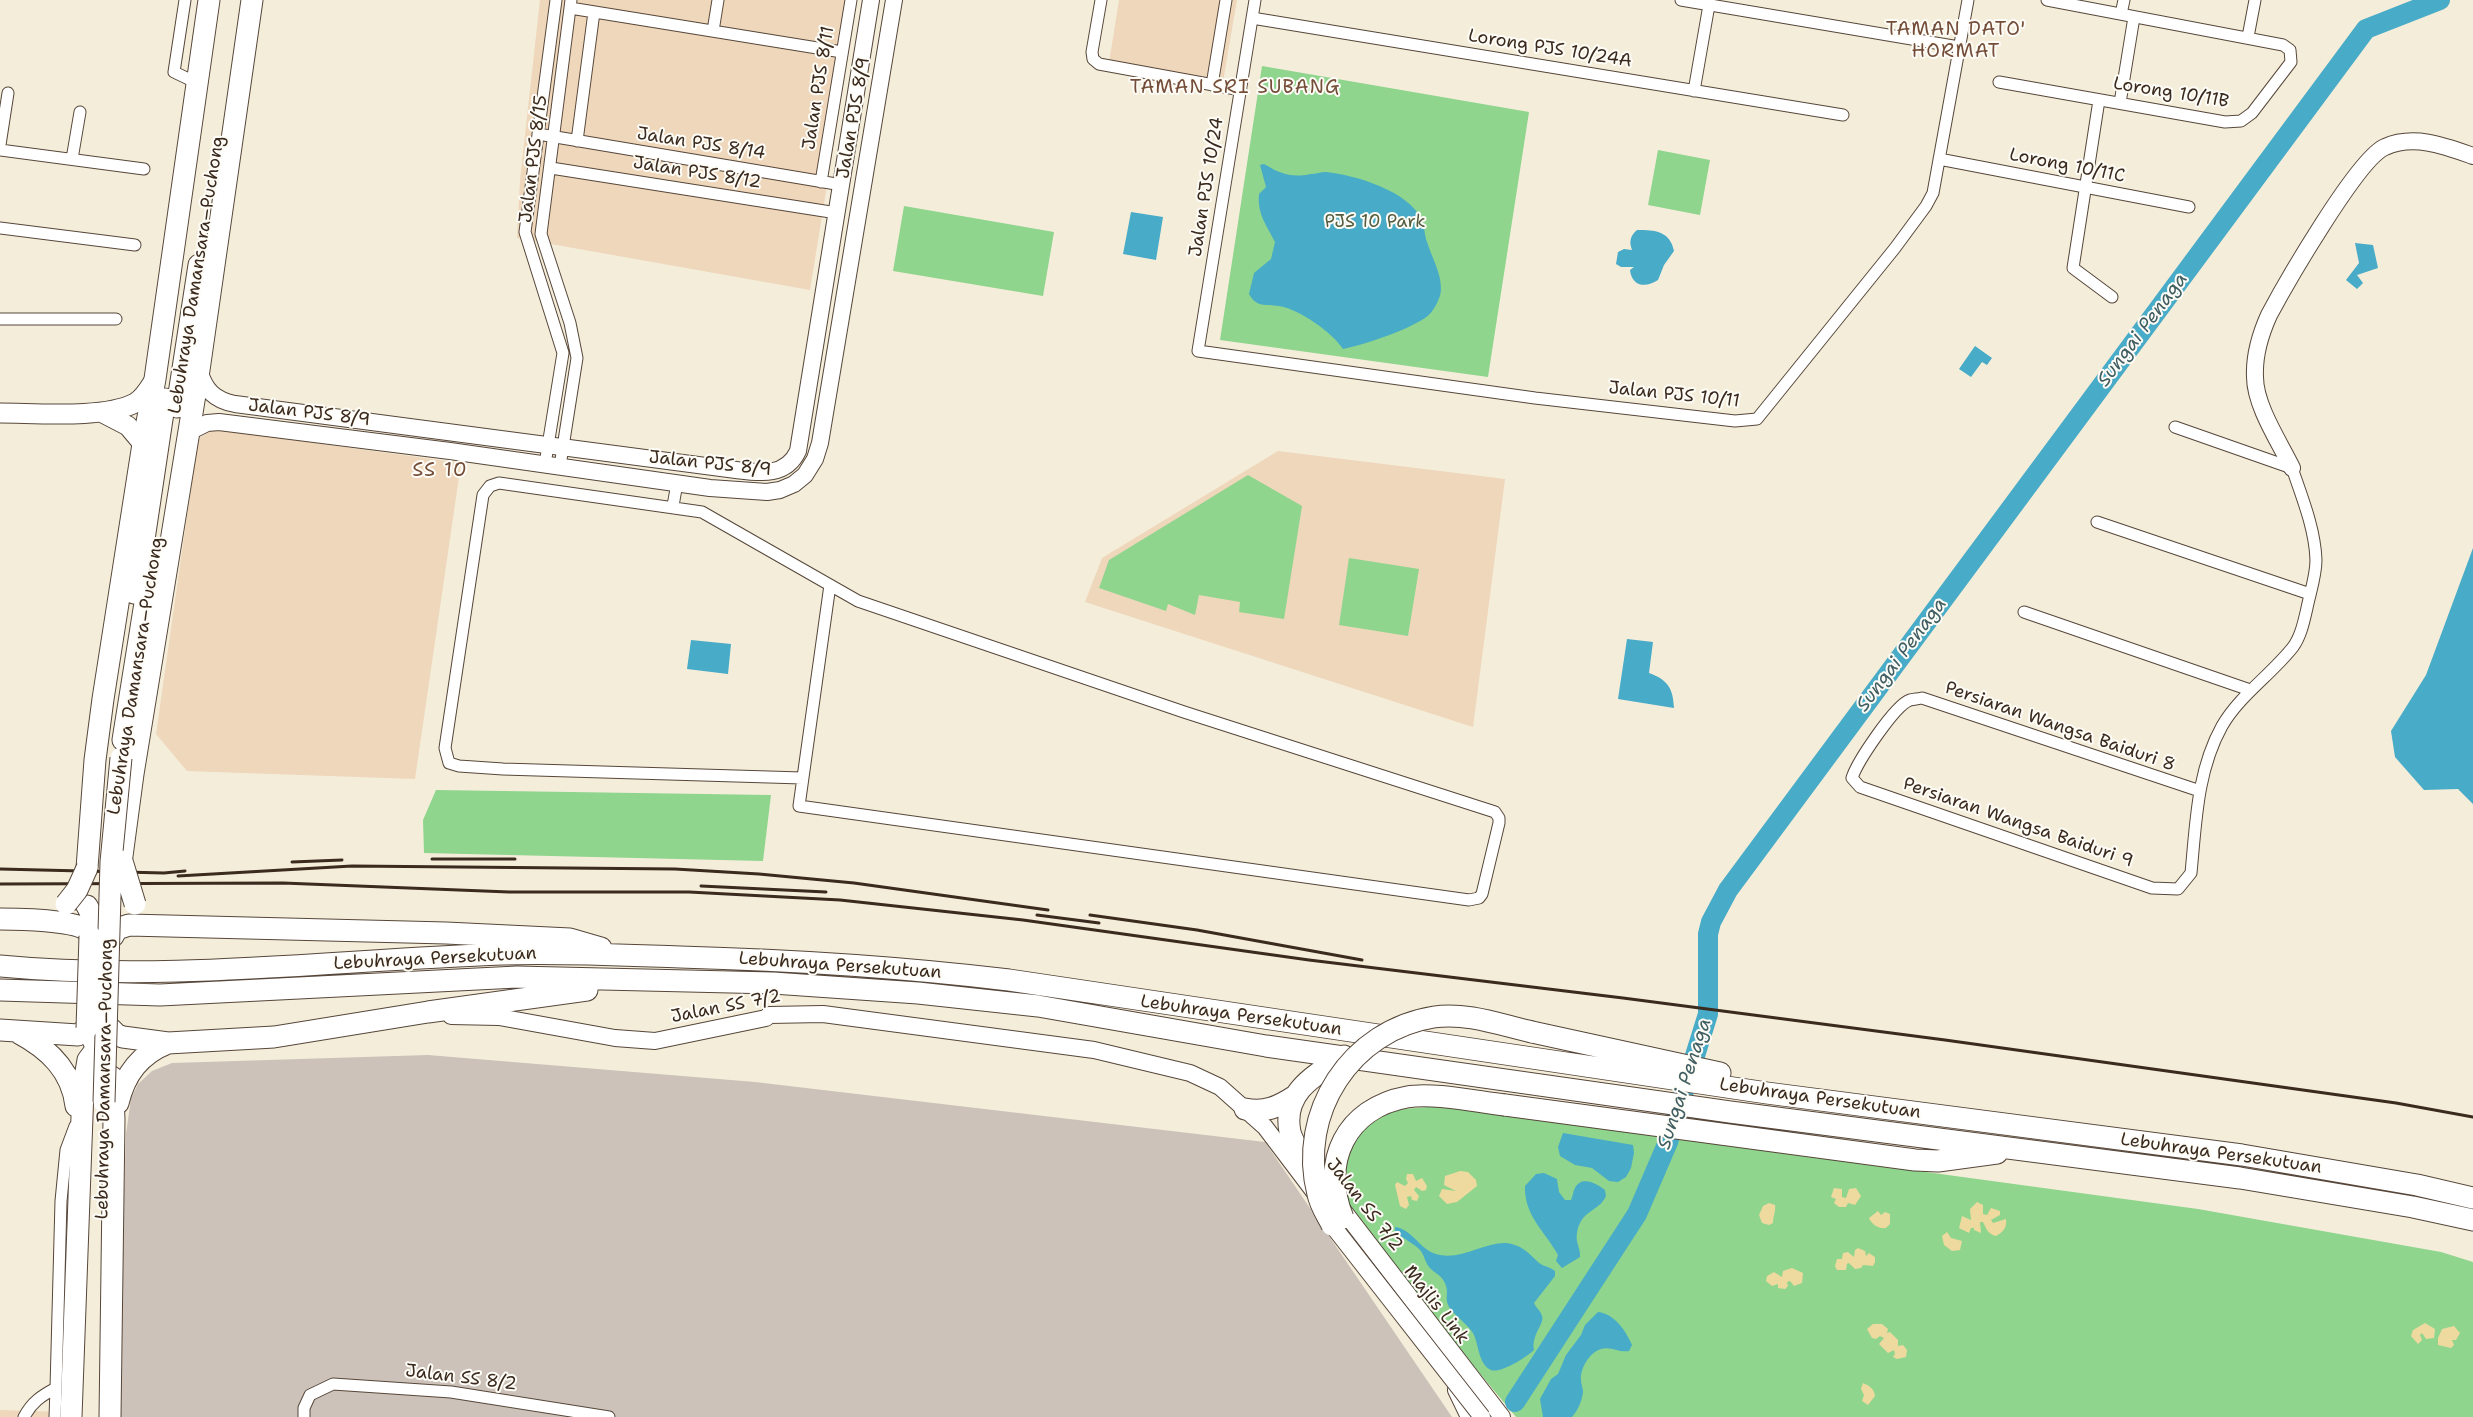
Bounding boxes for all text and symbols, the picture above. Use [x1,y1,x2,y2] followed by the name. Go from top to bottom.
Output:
[1884,19,2028,63] district label: TAMAN DATO' HORMAT
[799,25,839,151] street label: Jalan PJS 8/11
[1467,25,1633,73] street label: Lorong PJS 10/24A
[833,56,875,180] street label: Jalan PJS 8/9
[2112,73,2230,113] street label: Lorong 10/11B
[1128,77,1342,99] district label: TAMAN SRI SUBANG
[515,94,553,224] street label: Jalan PJS 8/15
[1185,116,1229,258] street label: Jalan PJS 10/24
[635,123,767,165] street label: Jalan PJS 8/14
[164,135,230,415] street label: Lebuhraya Damansara–Puchong
[2007,144,2127,188] street label: Lorong 10/11C
[631,152,763,194] street label: Jalan PJS 8/12
[1325,211,1425,233] park label: PJS 10 Park
[2093,269,2193,391] water label: Sungai Penaga
[1607,377,1741,413] street label: Jalan PJS 10/11
[247,395,371,431] street label: Jalan PJS 8/9
[648,447,772,481] street label: Jalan PJS 8/9
[412,459,468,483] district label: SS 10
[103,536,169,816] street label: Lebuhraya Damansara–Puchong
[1852,594,1952,716] water label: Sungai Penaga
[1942,677,2178,777] street label: Persiaran Wangsa Baiduri 8
[1900,773,2136,873] street label: Persiaran Wangsa Baiduri 9
[92,938,118,1220] street label: Lebuhraya Damansara–Puchong
[333,943,537,975] street label: Lebuhraya Persekutuan
[738,948,942,984] street label: Lebuhraya Persekutuan
[669,986,783,1028] street label: Jalan SS 7/2
[1139,991,1343,1041] street label: Lebuhraya Persekutuan
[1653,1016,1717,1152] water label: Sungai Penaga
[1718,1074,1922,1124] street label: Lebuhraya Persekutuan
[2119,1129,2323,1179] street label: Lebuhraya Persekutuan
[1321,1154,1407,1256] street label: Jalan SS 7/2
[1399,1261,1473,1349] street label: Majlis Link
[404,1360,518,1396] street label: Jalan SS 8/2

